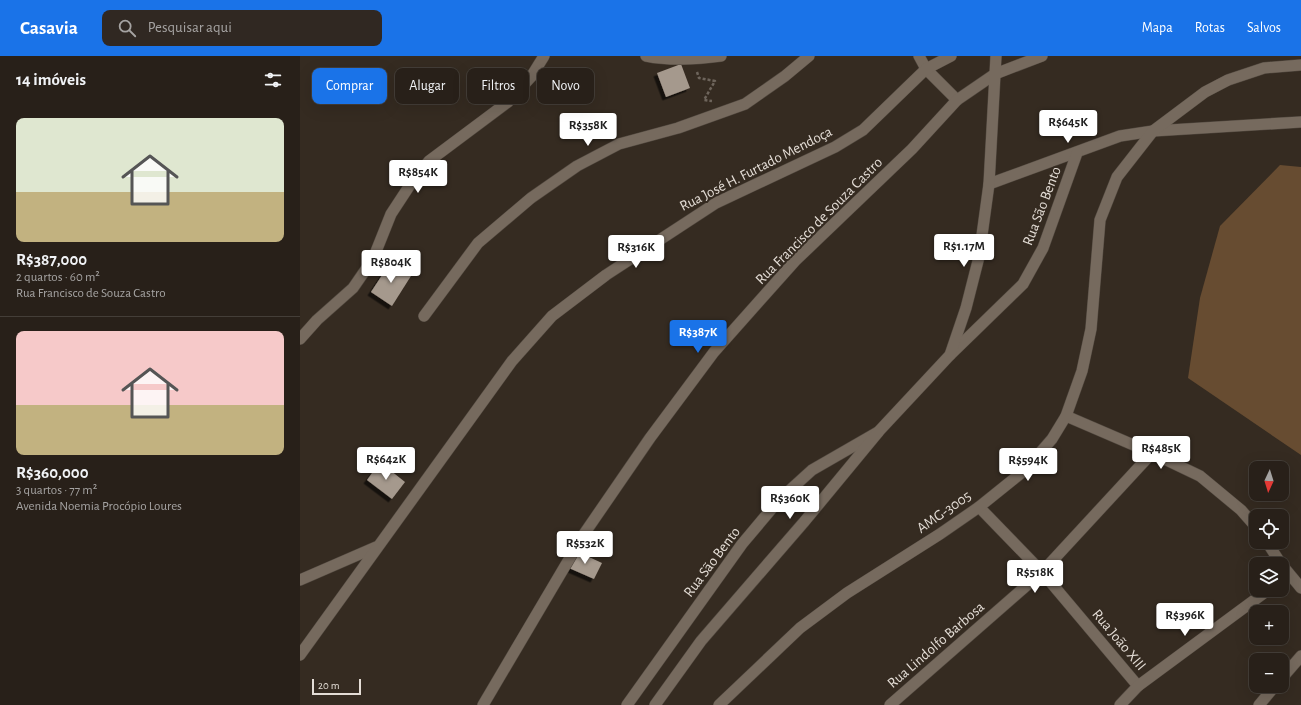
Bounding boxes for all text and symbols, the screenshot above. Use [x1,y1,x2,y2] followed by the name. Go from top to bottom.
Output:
[102,10,382,46] search box
[116,17,138,39] icon: search
[20,19,78,38] text: Casavia
[148,20,232,35] text: Pesquisar aqui
[1142,21,1173,35] text: Mapa
[1195,21,1225,35] text: Rotas
[1247,21,1281,35] text: Salvos
[312,68,387,104] chip: Comprar
[395,68,459,104] chip: Alugar
[467,68,529,104] chip: Filtros
[537,68,594,104] chip: Novo
[262,69,284,91] icon: filters
[16,71,86,88] text: 14 imóveis
[1035,110,1101,144] pin: R$645K
[555,113,621,147] pin: R$358K
[1048,116,1088,129] text: R$645K
[569,119,607,132] text: R$358K
[677,124,835,214] street label: Rua José H. Furtado Mendoça
[114,144,186,216] icon: home
[753,155,885,287] street label: Rua Francisco de Souza Castro
[385,160,451,194] pin: R$854K
[1020,165,1064,247] street label: Rua São Bento
[398,166,438,179] text: R$854K
[927,234,1001,268] pin: R$1.17M
[603,235,669,269] pin: R$316K
[943,240,985,253] text: R$1.17M
[617,241,655,254] text: R$316K
[358,250,424,284] pin: R$804K
[16,251,87,268] text: R$387,000
[371,256,411,269] text: R$804K
[16,271,100,284] text: 2 quartos · 60 m²
[16,287,166,300] text: Rua Francisco de Souza Castro
[665,320,731,354] pin: R$387K
[679,326,717,339] text: R$387K
[114,357,186,429] icon: home
[1128,436,1194,470] pin: R$485K
[1141,442,1181,455] text: R$485K
[353,447,419,481] pin: R$642K
[995,448,1061,482] pin: R$594K
[366,453,406,466] text: R$642K
[1008,454,1048,467] text: R$594K
[1249,461,1289,501] north arrow
[1249,461,1289,693] map controls
[16,464,89,481] text: R$360,000
[16,484,97,497] text: 3 quartos · 77 m²
[757,486,823,520] pin: R$360K
[914,488,974,536] street label: AMG-3005
[770,492,810,505] text: R$360K
[16,500,182,513] text: Avenida Noemia Procópio Loures
[1249,509,1289,549] button: locate
[681,524,743,600] street label: Rua São Bento
[552,531,618,565] pin: R$532K
[566,537,604,550] text: R$532K
[1249,557,1289,597] button: layers
[1002,560,1068,594] pin: R$518K
[1016,566,1054,579] text: R$518K
[885,599,987,691] street label: Rua Lindolfo Barbosa
[1152,603,1218,637] pin: R$396K
[1249,605,1289,645] button: +
[1089,607,1149,673] street label: Rua João XIII
[1165,609,1205,622] text: R$396K
[1249,653,1289,693] button: −
[312,677,361,696] scale bar
[318,680,339,691] text: 20 m

